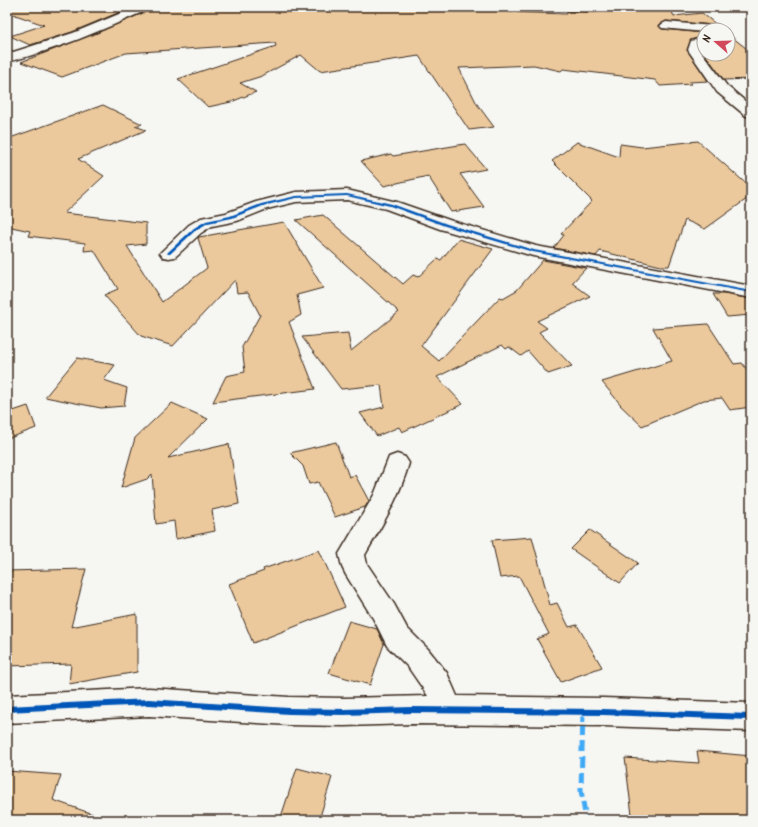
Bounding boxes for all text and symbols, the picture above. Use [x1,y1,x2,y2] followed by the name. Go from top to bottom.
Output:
[696,22,736,62] north arrow
[698,33,717,45] text: N

